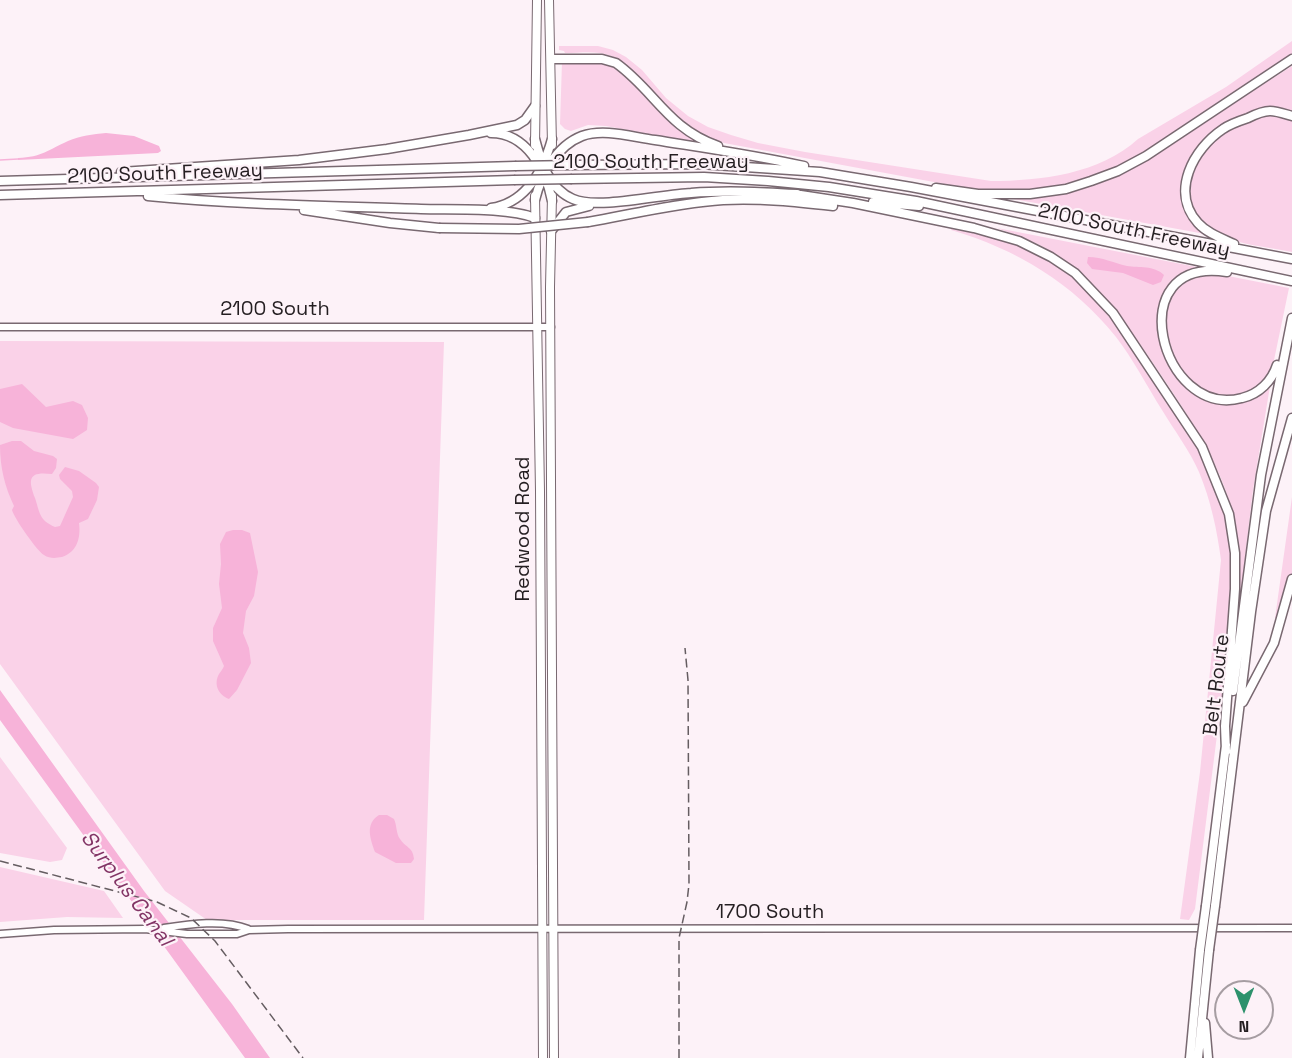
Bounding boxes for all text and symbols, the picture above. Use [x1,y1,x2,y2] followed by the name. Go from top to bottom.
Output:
[553,151,749,175] street label: 2100 South Freeway
[67,159,263,189] street label: 2100 South Freeway
[1036,199,1232,263] street label: 2100 South Freeway
[220,298,330,322] street label: 2100 South
[512,457,536,601] street label: Redwood Road
[1199,633,1235,737] street label: Belt Route
[75,827,177,951] water label: Surplus Canal
[716,901,824,925] street label: 1700 South
[1214,980,1274,1040] north arrow
[1239,1016,1249,1037] text: N

